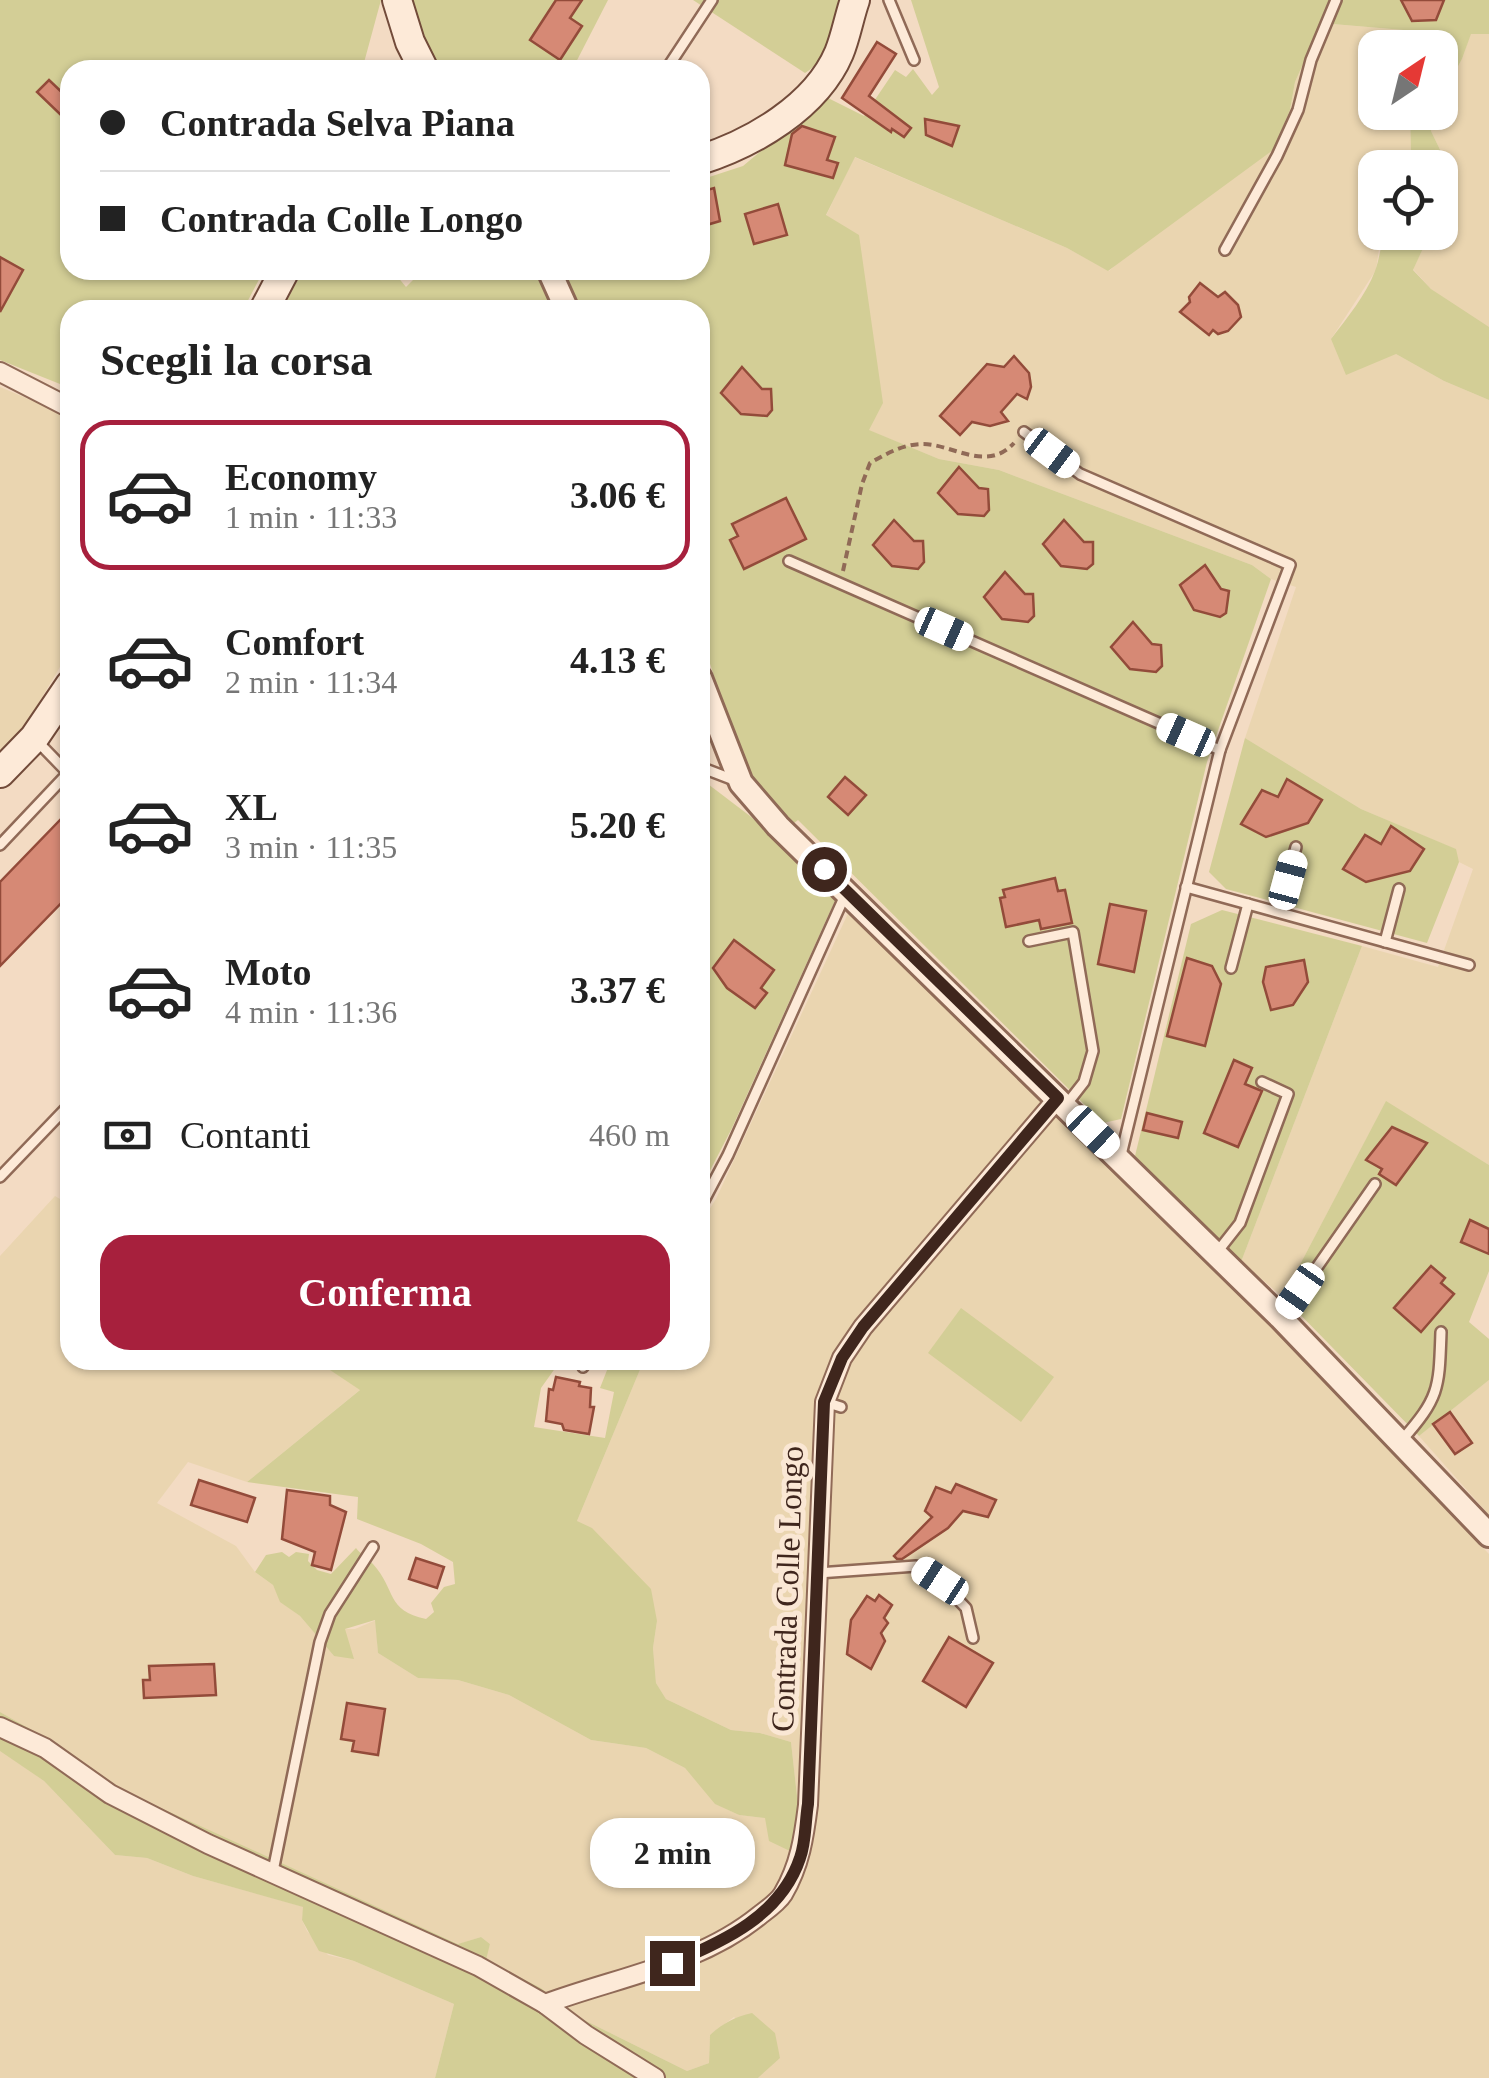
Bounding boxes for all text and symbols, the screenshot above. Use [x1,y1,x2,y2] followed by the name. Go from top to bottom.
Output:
[1358,30,1458,130] north arrow
[1358,30,1458,250] map controls
[160,102,515,144] text: Contrada Selva Piana
[1358,150,1458,250] button: locate
[160,198,523,240] text: Contrada Colle Longo
[100,335,372,385] text: Scegli la corsa
[1019,423,1085,483] car
[105,450,195,540] icon: car
[225,456,377,498] text: Economy
[570,474,665,516] text: 3.06 €
[225,499,397,535] text: 1 min · 11:33
[910,603,978,655] car
[105,615,195,705] icon: car
[225,621,364,663] text: Comfort
[570,639,665,681] text: 4.13 €
[225,664,397,700] text: 2 min · 11:34
[1152,709,1220,761] car
[105,780,195,870] icon: car
[225,786,278,828] text: XL
[570,804,665,846] text: 5.20 €
[225,829,397,865] text: 3 min · 11:35
[802,847,847,892] route start
[1266,847,1310,913] car
[105,945,195,1035] icon: car
[225,951,312,993] text: Moto
[570,969,665,1011] text: 3.37 €
[225,994,397,1030] text: 4 min · 11:36
[1061,1100,1125,1164] car
[100,1108,155,1163] icon: cash
[180,1114,311,1156] text: Contanti
[589,1117,670,1153] text: 460 m
[100,1235,670,1350] button: Conferma
[1271,1258,1329,1324] car
[764,1445,810,1733] street label: Contrada Colle Longo
[907,1552,973,1610] car
[590,1818,754,1888] callout: 2 min
[634,1835,711,1871] text: 2 min
[650,1941,695,1986] route end

